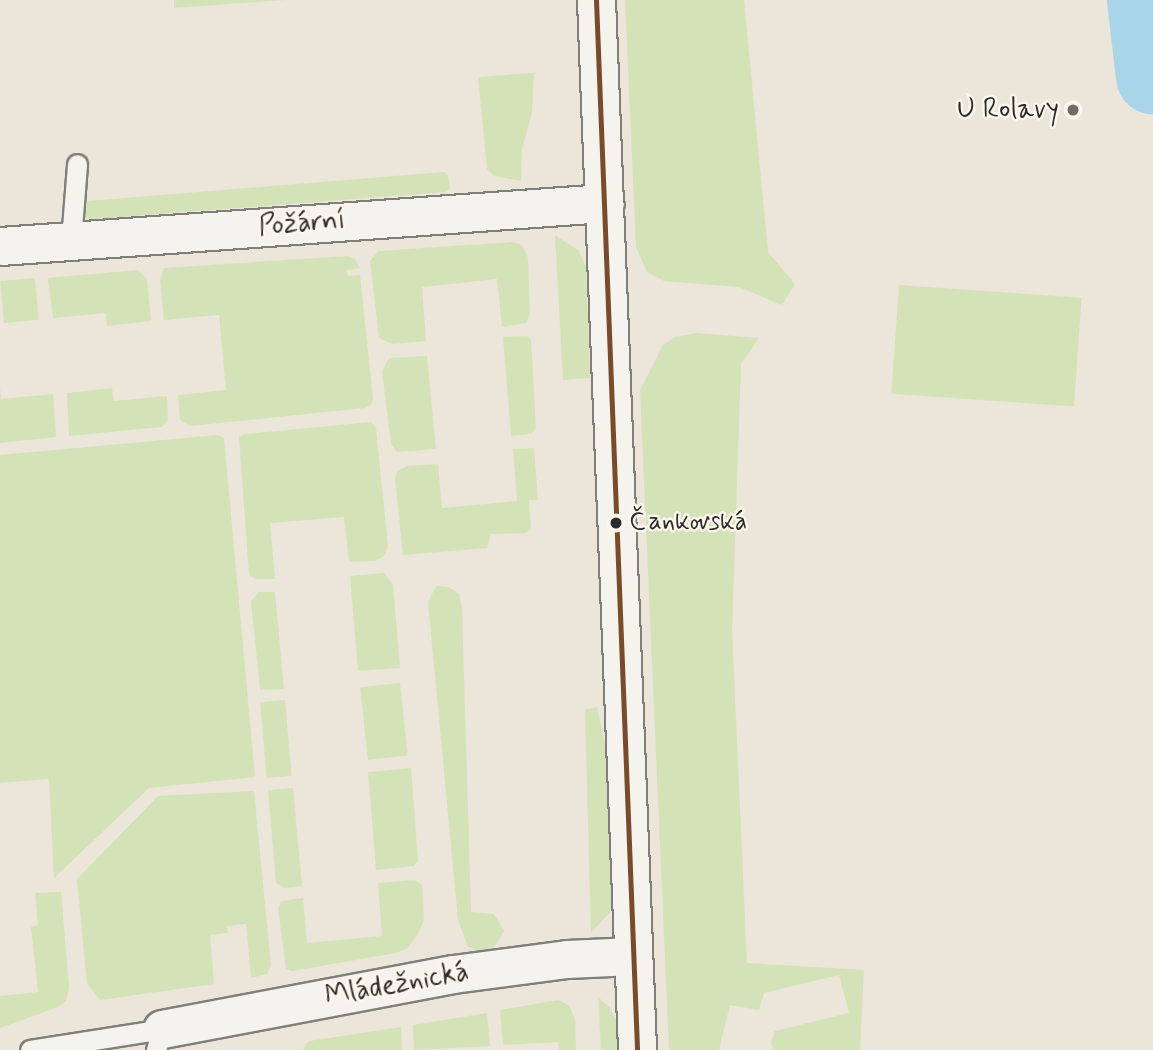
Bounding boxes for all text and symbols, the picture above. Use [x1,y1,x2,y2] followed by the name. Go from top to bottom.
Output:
[959,93,1059,127] place label: U Rolavy
[1065,102,1081,118] marker: U Rolavy
[257,204,347,244] street label: Požární
[629,507,747,539] place label: Čankovská
[609,516,623,530] marker: Čankovská
[322,956,472,1014] street label: Mládežnická

